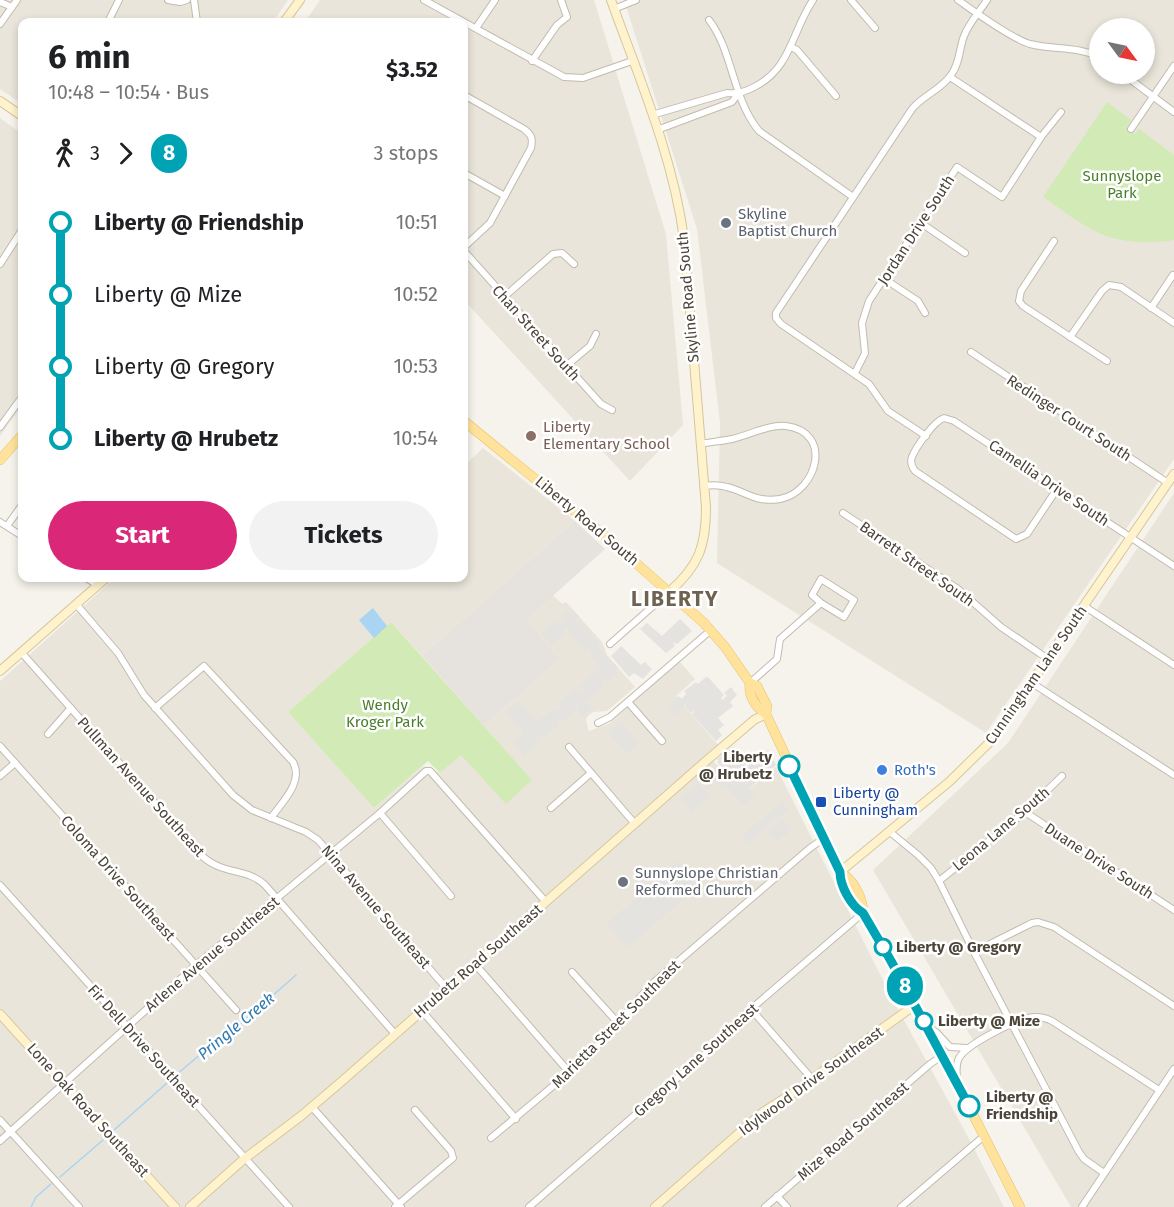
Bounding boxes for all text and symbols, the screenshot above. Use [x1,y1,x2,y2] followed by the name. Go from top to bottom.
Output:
[1089,18,1155,84] north arrow
[1089,18,1155,84] map controls
[48,37,131,77] text: 6 min
[386,56,438,83] text: $3.52
[48,80,209,104] text: 10:48 – 10:54 · Bus
[48,137,81,170] icon: walk
[109,137,142,170] icon: forward
[163,140,175,166] text: 8
[90,141,100,165] text: 3
[374,141,438,165] text: 3 stops
[1083,167,1161,202] park label: Sunnyslope Park
[874,172,958,288] street label: Jordan Drive South
[738,205,837,240] place label: Skyline Baptist Church
[94,209,304,236] text: Liberty @ Friendship
[396,210,438,234] text: 10:51
[719,216,733,230] marker: Skyline Baptist Church
[673,231,703,363] street label: Skyline Road South
[94,281,242,308] text: Liberty @ Mize
[488,281,584,385] street label: Chan Street South
[394,282,438,306] text: 10:52
[94,353,274,380] text: Liberty @ Gregory
[393,354,438,378] text: 10:53
[1003,371,1135,465] street label: Redinger Court South
[543,418,671,453] place label: Liberty Elementary School
[94,425,278,452] text: Liberty @ Hrubetz
[393,426,438,450] text: 10:54
[524,429,538,443] marker: Liberty Elementary School
[985,436,1113,530] street label: Camellia Drive South
[532,472,642,570] street label: Liberty Road South
[48,501,237,570] button: Start
[249,501,438,570] button: Tickets
[856,518,978,610] street label: Barrett Street South
[631,586,719,612] district label: LIBERTY
[981,602,1091,748] street label: Cunningham Lane South
[346,696,424,731] park label: Wendy Kroger Park
[74,713,209,861] street label: Pullman Avenue Southeast
[699,748,772,783] place label: Liberty @ Hrubetz
[778,755,800,777] marker: Liberty @ Hrubetz
[894,761,936,779] place label: Roth's
[875,763,889,777] marker: Roth's
[949,783,1053,875] street label: Leona Lane South
[833,784,918,819] place label: Liberty @ Cunningham
[814,795,828,809] marker: Liberty @ Cunningham
[57,812,179,945] street label: Coloma Drive Southeast
[1041,819,1157,903] street label: Duane Drive South
[318,842,435,973] street label: Nina Avenue Southeast
[635,864,778,899] place label: Sunnyslope Christian Reformed Church
[616,875,630,889] marker: Sunnyslope Christian Reformed Church
[141,892,283,1016] street label: Arlene Avenue Southeast
[410,900,546,1022] street label: Hrubetz Road Southeast
[874,938,892,956] marker: Liberty @ Gregory
[896,938,1021,956] place label: Liberty @ Gregory
[548,956,684,1092] street label: Marietta Street Southeast
[886,966,924,1006] line badge: 8
[899,973,911,999] text: 8
[84,981,204,1111] street label: Fir Dell Drive Southeast
[194,988,278,1064] water label: Pringle Creek
[630,999,762,1121] street label: Gregory Lane Southeast
[915,1012,933,1030] marker: Liberty @ Mize
[938,1012,1040,1030] place label: Liberty @ Mize
[735,1022,887,1139] street label: Idylwood Drive Southeast
[23,1039,153,1181] street label: Lone Oak Road Southeast
[794,1077,913,1184] street label: Mize Road Southeast
[986,1088,1058,1123] place label: Liberty @ Friendship
[958,1095,980,1117] marker: Liberty @ Friendship

